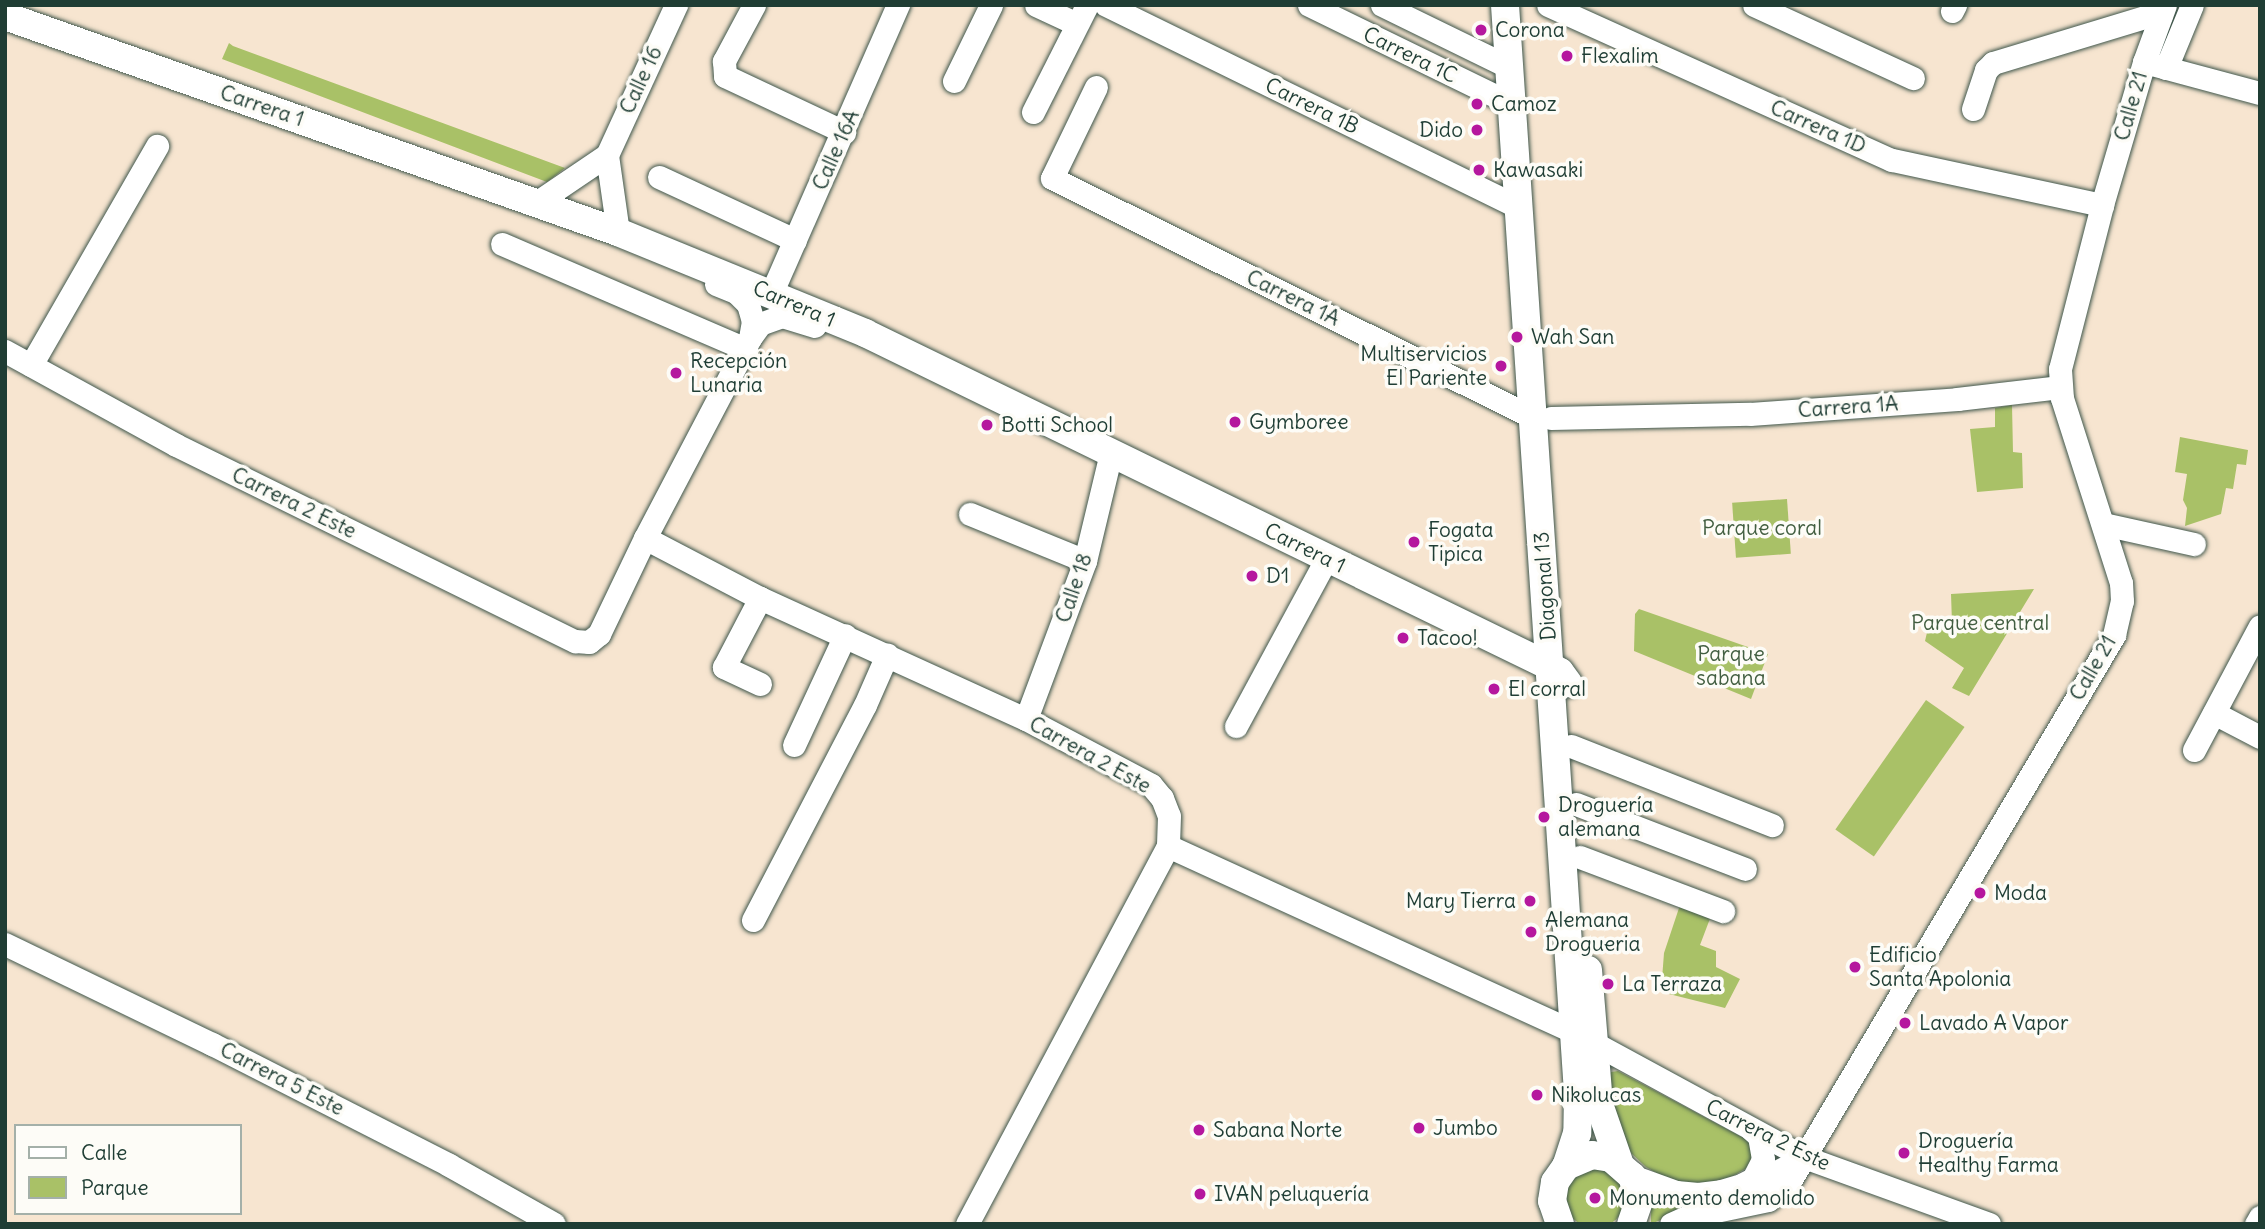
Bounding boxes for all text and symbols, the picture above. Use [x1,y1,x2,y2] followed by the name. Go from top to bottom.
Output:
[1495,17,1565,43] place label: Corona
[1359,22,1461,88] street label: Carrera 1C
[1473,22,1489,38] marker: Corona
[614,42,668,118] street label: Calle 16
[1581,43,1659,69] place label: Flexalim
[1559,48,1575,64] marker: Flexalim
[2109,68,2153,144] street label: Calle 21
[1261,73,1363,139] street label: Carrera 1B
[217,80,307,132] street label: Carrera 1
[1491,91,1557,117] place label: Camoz
[1766,95,1870,159] street label: Carrera 1D
[1469,96,1485,112] marker: Camoz
[807,106,865,194] street label: Calle 16A
[1419,117,1463,143] place label: Dido
[1469,122,1485,138] marker: Dido
[1493,157,1583,183] place label: Kawasaki
[1471,162,1487,178] marker: Kawasaki
[1242,265,1344,331] street label: Carrera 1A
[749,275,839,333] street label: Carrera 1
[1531,324,1614,350] place label: Wah San
[1509,329,1525,345] marker: Wah San
[1360,341,1487,391] place label: Multiservicios El Pariente
[690,348,787,398] place label: Recepción Lunaria
[1493,358,1509,374] marker: Multiservicios El Pariente
[668,365,684,381] marker: Recepción Lunaria
[1797,391,1899,423] street label: Carrera 1A
[1249,409,1348,435] place label: Gymboree
[1001,412,1113,438] place label: Botti School
[1227,414,1243,430] marker: Gymboree
[979,417,995,433] marker: Botti School
[228,462,360,544] street label: Carrera 2 Este
[1702,515,1822,541] park label: Parque coral
[1428,517,1494,567] place label: Fogata Tipica
[1260,518,1350,578] street label: Carrera 1
[1529,531,1561,641] street label: Diagonal 13
[1406,534,1422,550] marker: Fogata Tipica
[1050,550,1098,626] street label: Calle 18
[1266,563,1289,589] place label: D1
[1244,568,1260,584] marker: D1
[1911,610,2049,636] park label: Parque central
[1417,625,1478,651] place label: Tacoo!
[1395,630,1411,646] marker: Tacoo!
[2064,631,2122,705] street label: Calle 21
[1696,641,1766,691] park label: Parque sabana
[1508,676,1586,702] place label: El corral
[1486,681,1502,697] marker: El corral
[1025,711,1155,799] street label: Carrera 2 Este
[1558,792,1654,842] place label: Droguería alemana
[1536,809,1552,825] marker: Droguería alemana
[1994,880,2047,906] place label: Moda
[1972,885,1988,901] marker: Moda
[1406,888,1516,914] place label: Mary Tierra
[1522,893,1538,909] marker: Mary Tierra
[1545,907,1641,957] place label: Alemana Drogueria
[1523,924,1539,940] marker: Alemana Drogueria
[1869,942,2011,992] place label: Edificio Santa Apolonia
[1847,959,1863,975] marker: Edificio Santa Apolonia
[1622,971,1722,997] place label: La Terraza
[1600,976,1616,992] marker: La Terraza
[1919,1010,2068,1036] place label: Lavado A Vapor
[1897,1015,1913,1031] marker: Lavado A Vapor
[216,1037,348,1121] street label: Carrera 5 Este
[1551,1082,1641,1108] place label: Nikolucas
[1529,1087,1545,1103] marker: Nikolucas
[1702,1094,1834,1176] street label: Carrera 2 Este
[1433,1115,1498,1141] place label: Jumbo
[1213,1117,1342,1143] place label: Sabana Norte
[1411,1120,1427,1136] marker: Jumbo
[1191,1122,1207,1138] marker: Sabana Norte
[14,1124,242,1215] legend
[1918,1128,2059,1178] place label: Droguería Healthy Farma
[81,1139,127,1166] text: Calle
[1896,1145,1912,1161] marker: Droguería Healthy Farma
[81,1174,149,1201] text: Parque
[1214,1181,1369,1207] place label: IVAN peluquería
[1609,1185,1815,1211] place label: Monumento demolido
[1192,1186,1208,1202] marker: IVAN peluquería
[1587,1190,1603,1206] marker: Monumento demolido

